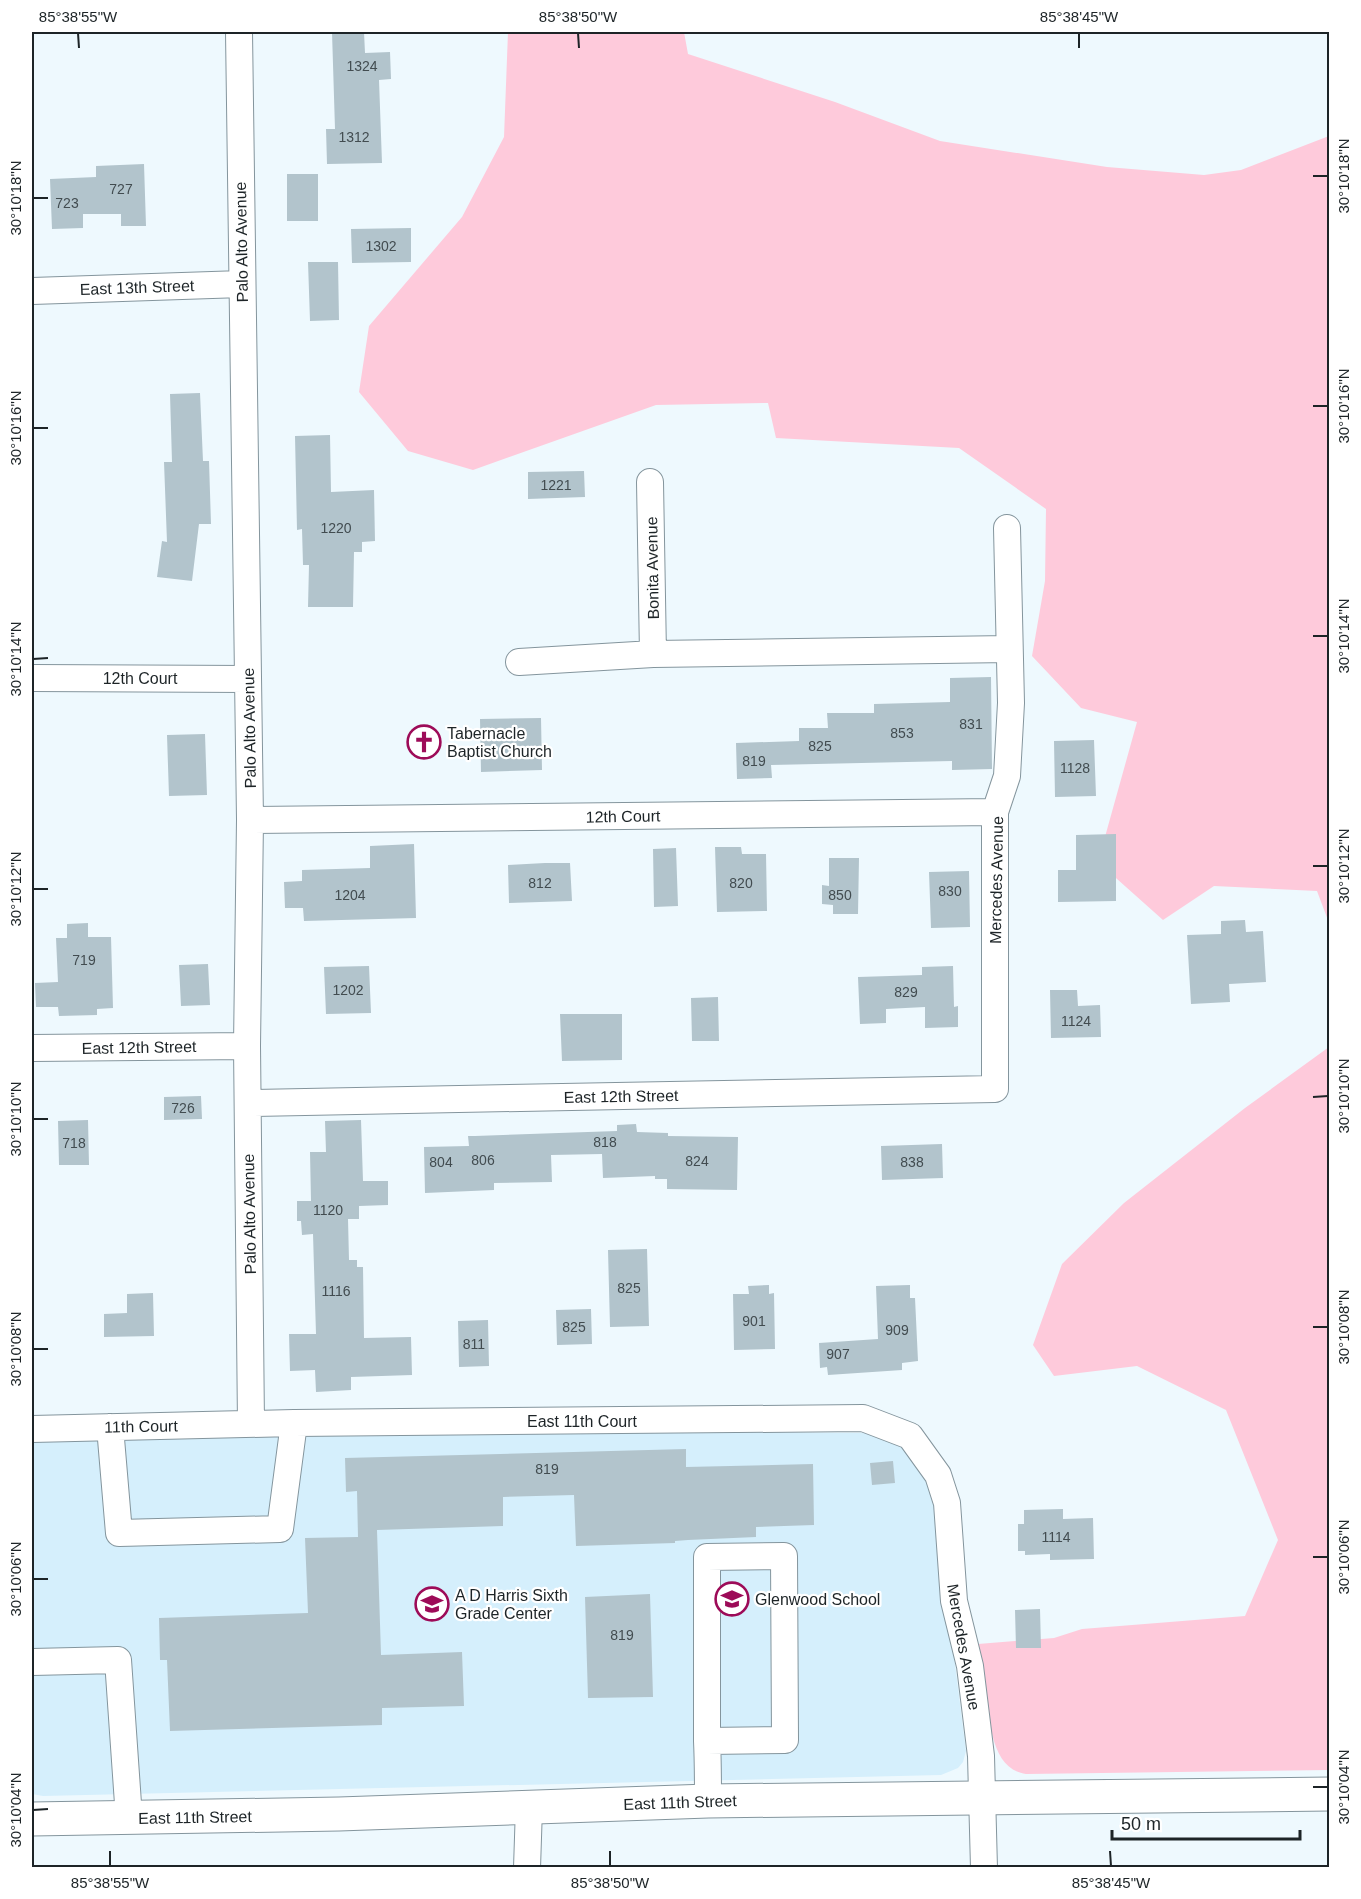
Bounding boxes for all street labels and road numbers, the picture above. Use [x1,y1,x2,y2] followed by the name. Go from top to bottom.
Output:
[232,181,251,302] street label: Palo Alto Avenue
[79,277,195,298] street label: East 13th Street
[643,516,662,620] street label: Bonita Avenue
[240,667,259,788] street label: Palo Alto Avenue
[103,670,178,687] street label: 12th Court
[586,807,661,826] street label: 12th Court
[987,816,1006,944] street label: Mercedes Avenue
[82,1038,197,1057] street label: East 12th Street
[564,1087,679,1106] street label: East 12th Street
[240,1153,259,1274] street label: Palo Alto Avenue
[527,1413,638,1430] street label: East 11th Court
[104,1417,178,1436] street label: 11th Court
[944,1583,983,1712] street label: Mercedes Avenue
[623,1792,738,1813] street label: East 11th Street
[138,1808,252,1827] street label: East 11th Street

